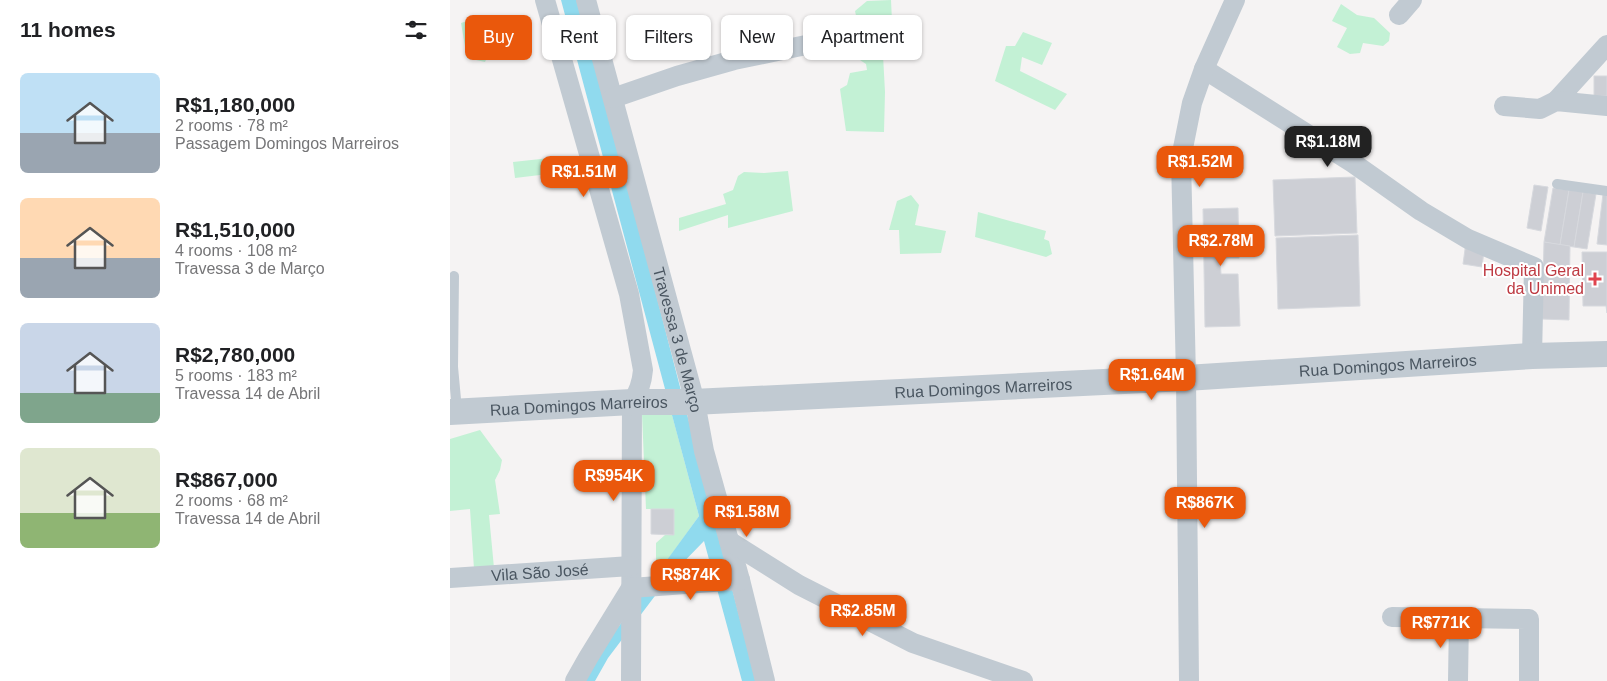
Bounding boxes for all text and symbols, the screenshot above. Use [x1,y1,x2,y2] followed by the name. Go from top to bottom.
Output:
[465,15,532,60] chip: Buy
[542,15,616,60] chip: Rent
[626,15,711,60] chip: Filters
[721,15,793,60] chip: New
[803,15,922,60] chip: Apartment
[402,16,430,44] icon: filters
[20,18,116,41] text: 11 homes
[60,93,120,153] icon: home
[175,93,295,116] text: R$1,180,000
[175,117,288,134] text: 2 rooms · 78 m²
[1282,126,1374,168] pin: R$1.18M
[1296,133,1360,150] text: R$1.18M
[175,135,399,152] text: Passagem Domingos Marreiros
[1154,146,1246,188] pin: R$1.52M
[1168,153,1232,170] text: R$1.52M
[538,156,630,198] pin: R$1.51M
[552,163,616,180] text: R$1.51M
[60,218,120,278] icon: home
[175,218,295,241] text: R$1,510,000
[1175,224,1267,267] pin: R$2.78M
[1189,232,1253,249] text: R$2.78M
[175,242,297,259] text: 4 rooms · 108 m²
[175,260,325,277] text: Travessa 3 de Março
[1483,262,1584,297] place label: Hospital Geral da Unimed
[650,265,705,414] street label: Travessa 3 de Março
[1588,272,1602,286] marker: Hospital Geral da Unimed
[60,343,120,403] icon: home
[175,343,295,366] text: R$2,780,000
[1298,351,1477,379] street label: Rua Domingos Marreiros
[1106,358,1198,401] pin: R$1.64M
[1120,366,1184,383] text: R$1.64M
[175,367,297,384] text: 5 rooms · 183 m²
[894,375,1073,401] street label: Rua Domingos Marreiros
[175,385,320,402] text: Travessa 14 de Abril
[489,393,668,418] street label: Rua Domingos Marreiros
[573,460,655,502] pin: R$954K
[585,467,643,484] text: R$954K
[60,468,120,528] icon: home
[175,468,278,491] text: R$867,000
[1164,486,1246,529] pin: R$867K
[175,492,288,509] text: 2 rooms · 68 m²
[1176,494,1234,511] text: R$867K
[701,496,793,538] pin: R$1.58M
[715,503,779,520] text: R$1.58M
[175,510,320,527] text: Travessa 14 de Abril
[650,558,732,601] pin: R$874K
[491,560,589,584] street label: Vila São José
[662,566,720,583] text: R$874K
[817,594,909,637] pin: R$2.85M
[831,602,895,619] text: R$2.85M
[1400,606,1482,649] pin: R$771K
[1412,614,1470,631] text: R$771K

